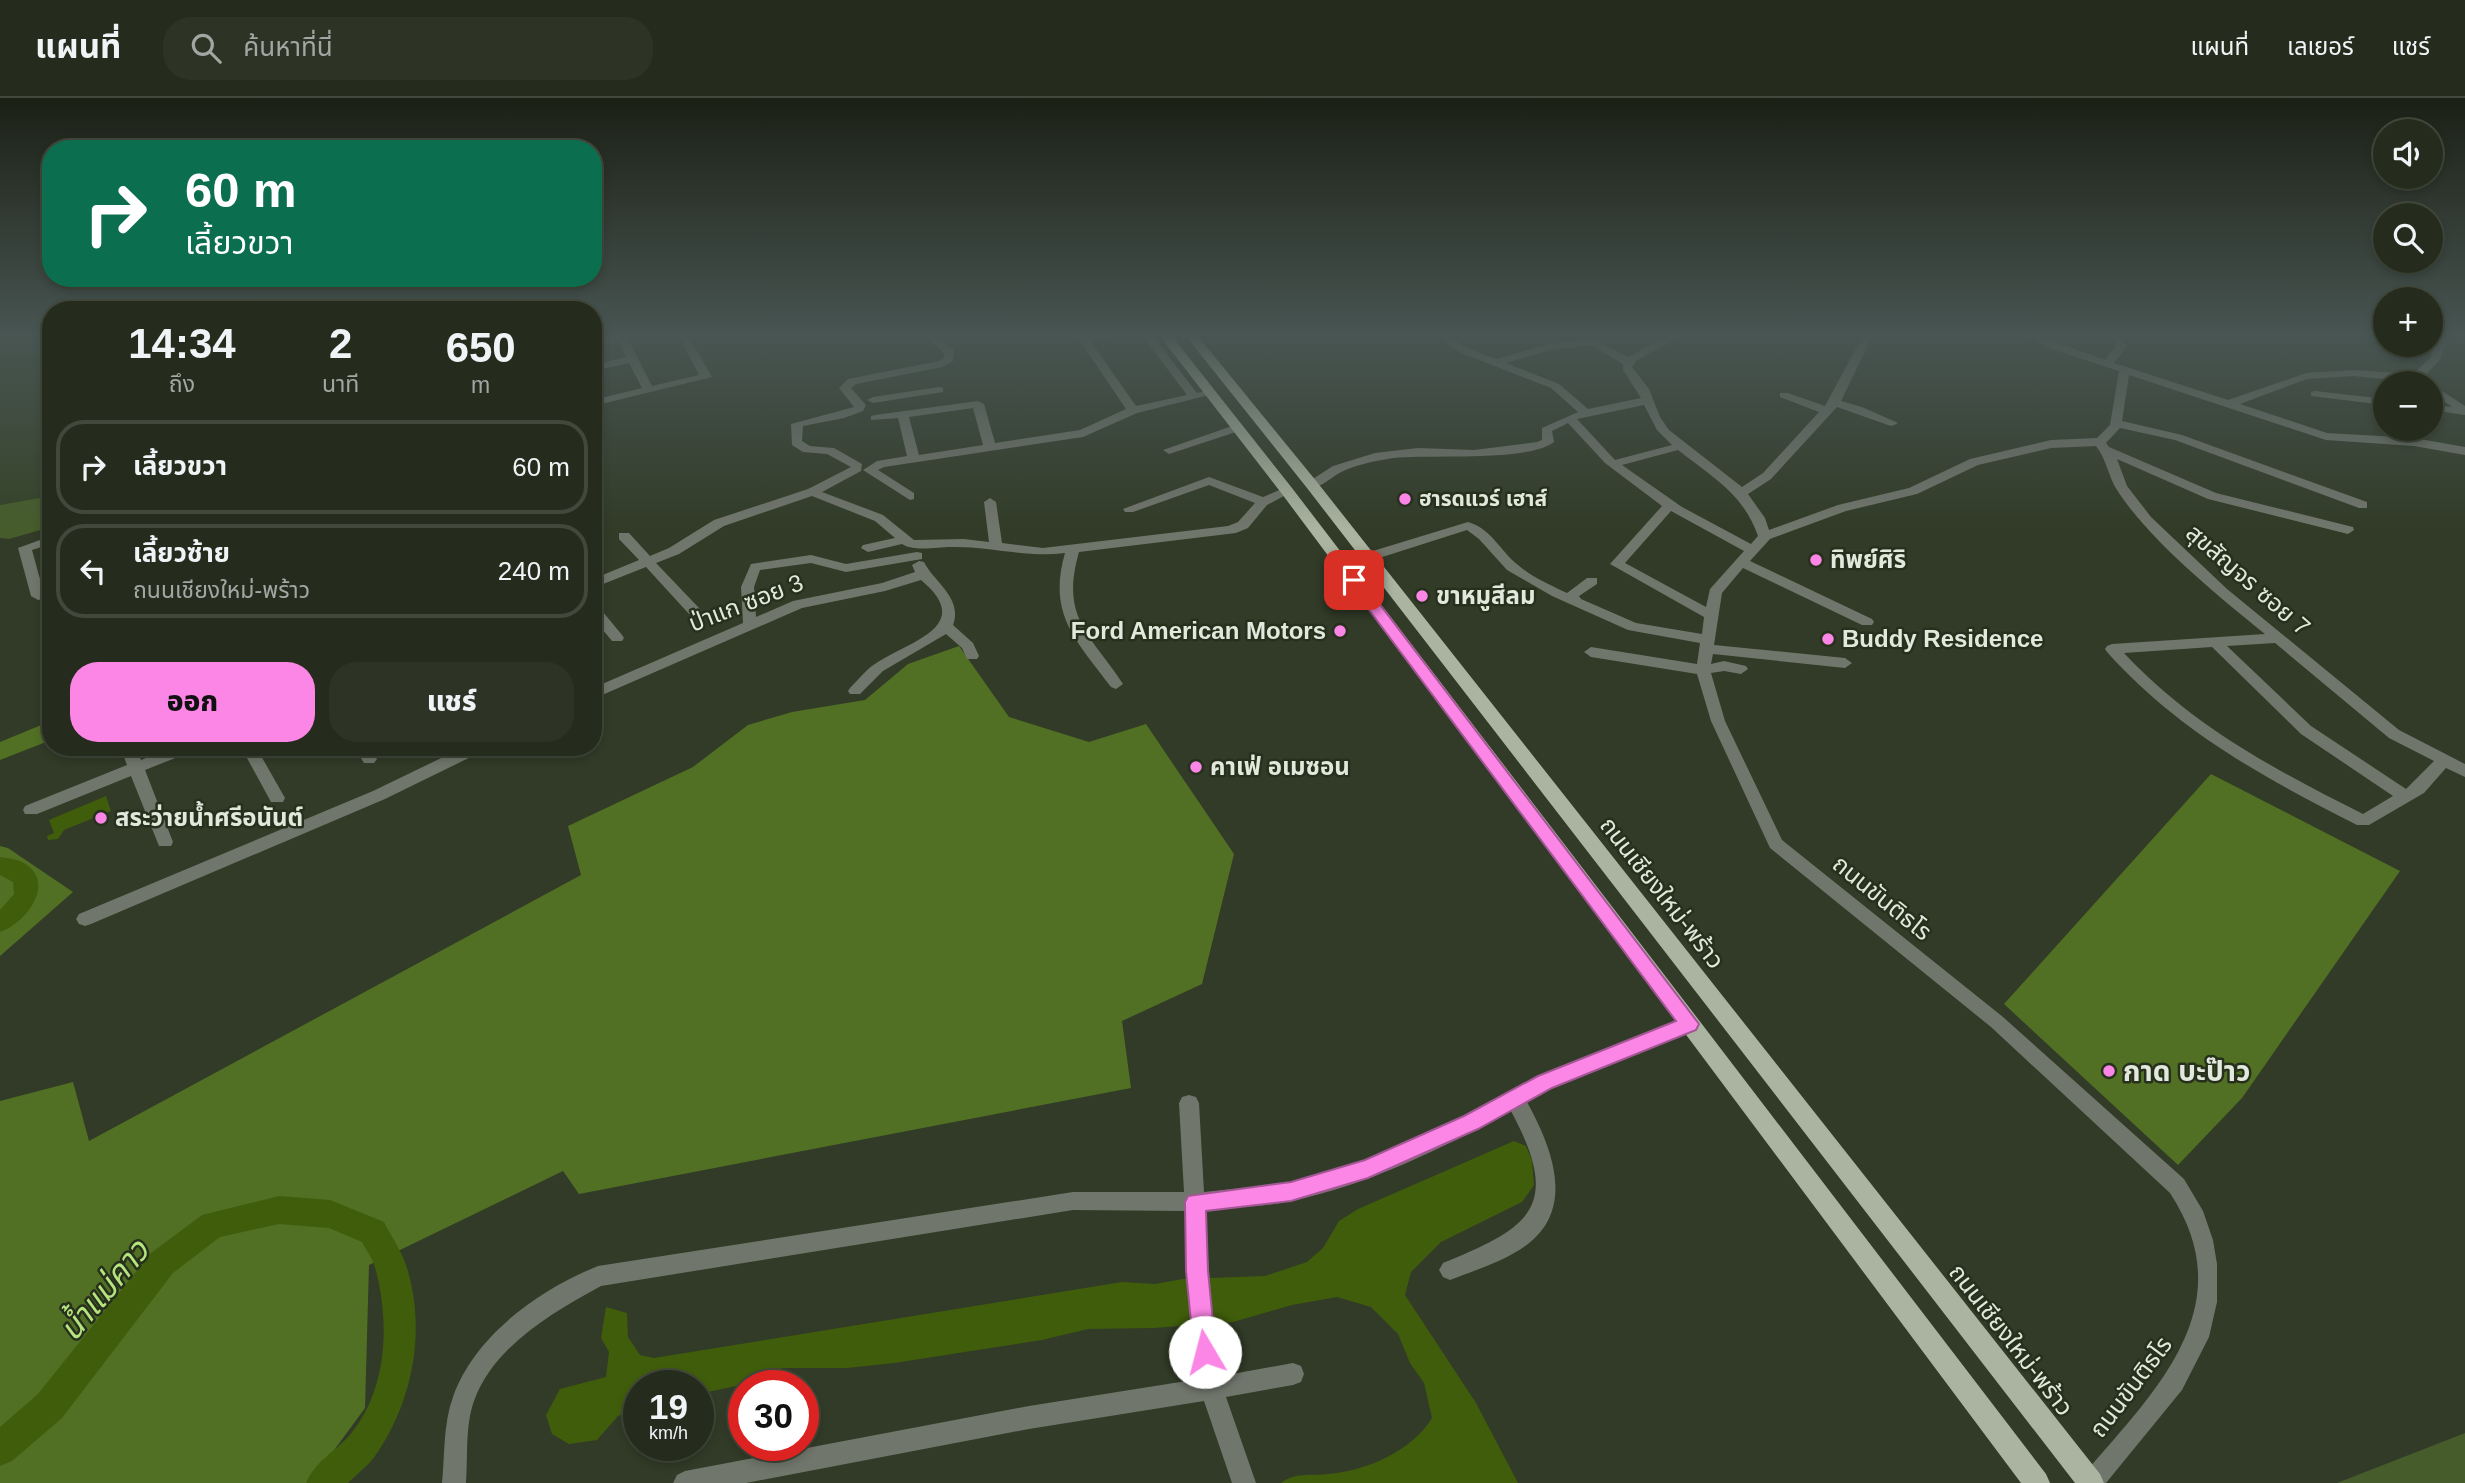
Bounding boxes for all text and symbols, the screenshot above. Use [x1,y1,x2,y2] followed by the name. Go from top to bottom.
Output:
[163,17,653,80] search box
[35,28,121,65] text: แผนที่
[187,29,225,67] icon: search
[243,32,333,62] text: ค้นหาที่นี่
[2191,33,2249,60] text: แผนที่
[2287,33,2354,60] text: เลเยอร์
[2392,33,2430,60] text: แชร์
[2373,119,2443,441] map controls
[2373,119,2443,189] button: sound
[185,163,297,217] text: 60 m
[70,168,161,259] icon: right
[2373,203,2443,273] button: search
[185,225,293,261] text: เลี้ยวขวา
[2373,287,2443,357] button: +
[128,320,236,367] text: 14:34
[329,320,352,367] text: 2
[446,324,516,371] text: 650
[169,371,195,397] text: ถึง
[322,371,359,397] text: นาที
[2373,371,2443,441] button: −
[471,372,490,398] text: m
[74,448,112,486] icon: right
[133,451,227,481] text: เลี้ยวขวา
[512,452,570,482] text: 60 m
[1419,487,1547,510] place label: ฮารดแวร์ เฮาส์
[1397,491,1413,507] marker: ฮารดแวร์ เฮาส์
[2180,519,2316,642] street label: สุขสัญจร ซอย 7
[133,538,230,568] text: เลี้ยวซ้าย
[1830,546,1906,573] place label: ทิพย์ศิริ
[1324,550,1384,610] pin
[74,552,112,590] icon: left
[1808,552,1824,568] marker: ทิพย์ศิริ
[498,556,570,586] text: 240 m
[1335,561,1373,599] icon: arrive
[685,568,807,637] street label: ป่าแก ซอย 3
[133,577,310,603] text: ถนนเชียงใหม่-พร้าว
[1436,582,1535,611] place label: ขาหมูสีลม
[1414,588,1430,604] marker: ขาหมูสีลม
[1071,617,1326,644] place label: Ford American Motors
[1332,623,1348,639] marker: Ford American Motors
[1842,625,2043,652] place label: Buddy Residence
[1820,631,1836,647] marker: Buddy Residence
[70,662,315,742] button: ออก
[329,662,574,742] button: แชร์
[1210,753,1350,780] place label: คาเฟ่ อเมซอน
[1188,759,1204,775] marker: คาเฟ่ อเมซอน
[115,801,303,831] place label: สระว่ายน้ำศรีอนันต์
[93,810,109,826] marker: สระว่ายน้ำศรีอนันต์
[1595,812,1730,974] street label: ถนนเชียงใหม่-พร้าว
[1828,850,1937,946] street label: ถนนขันติธโร
[2123,1056,2250,1087] place label: กาด บะป๊าว
[2101,1063,2117,1079] marker: กาด บะป๊าว
[49,1229,157,1347] water label: น้ำแม่คาว
[1944,1259,2079,1421] street label: ถนนเชียงใหม่-พร้าว
[1168,1315,1242,1389] position arrow
[2084,1331,2177,1442] street label: ถนนขันติธโร
[728,1370,819,1461] speed limit sign: 30
[649,1387,688,1426] text: 19
[649,1423,688,1443] text: km/h

